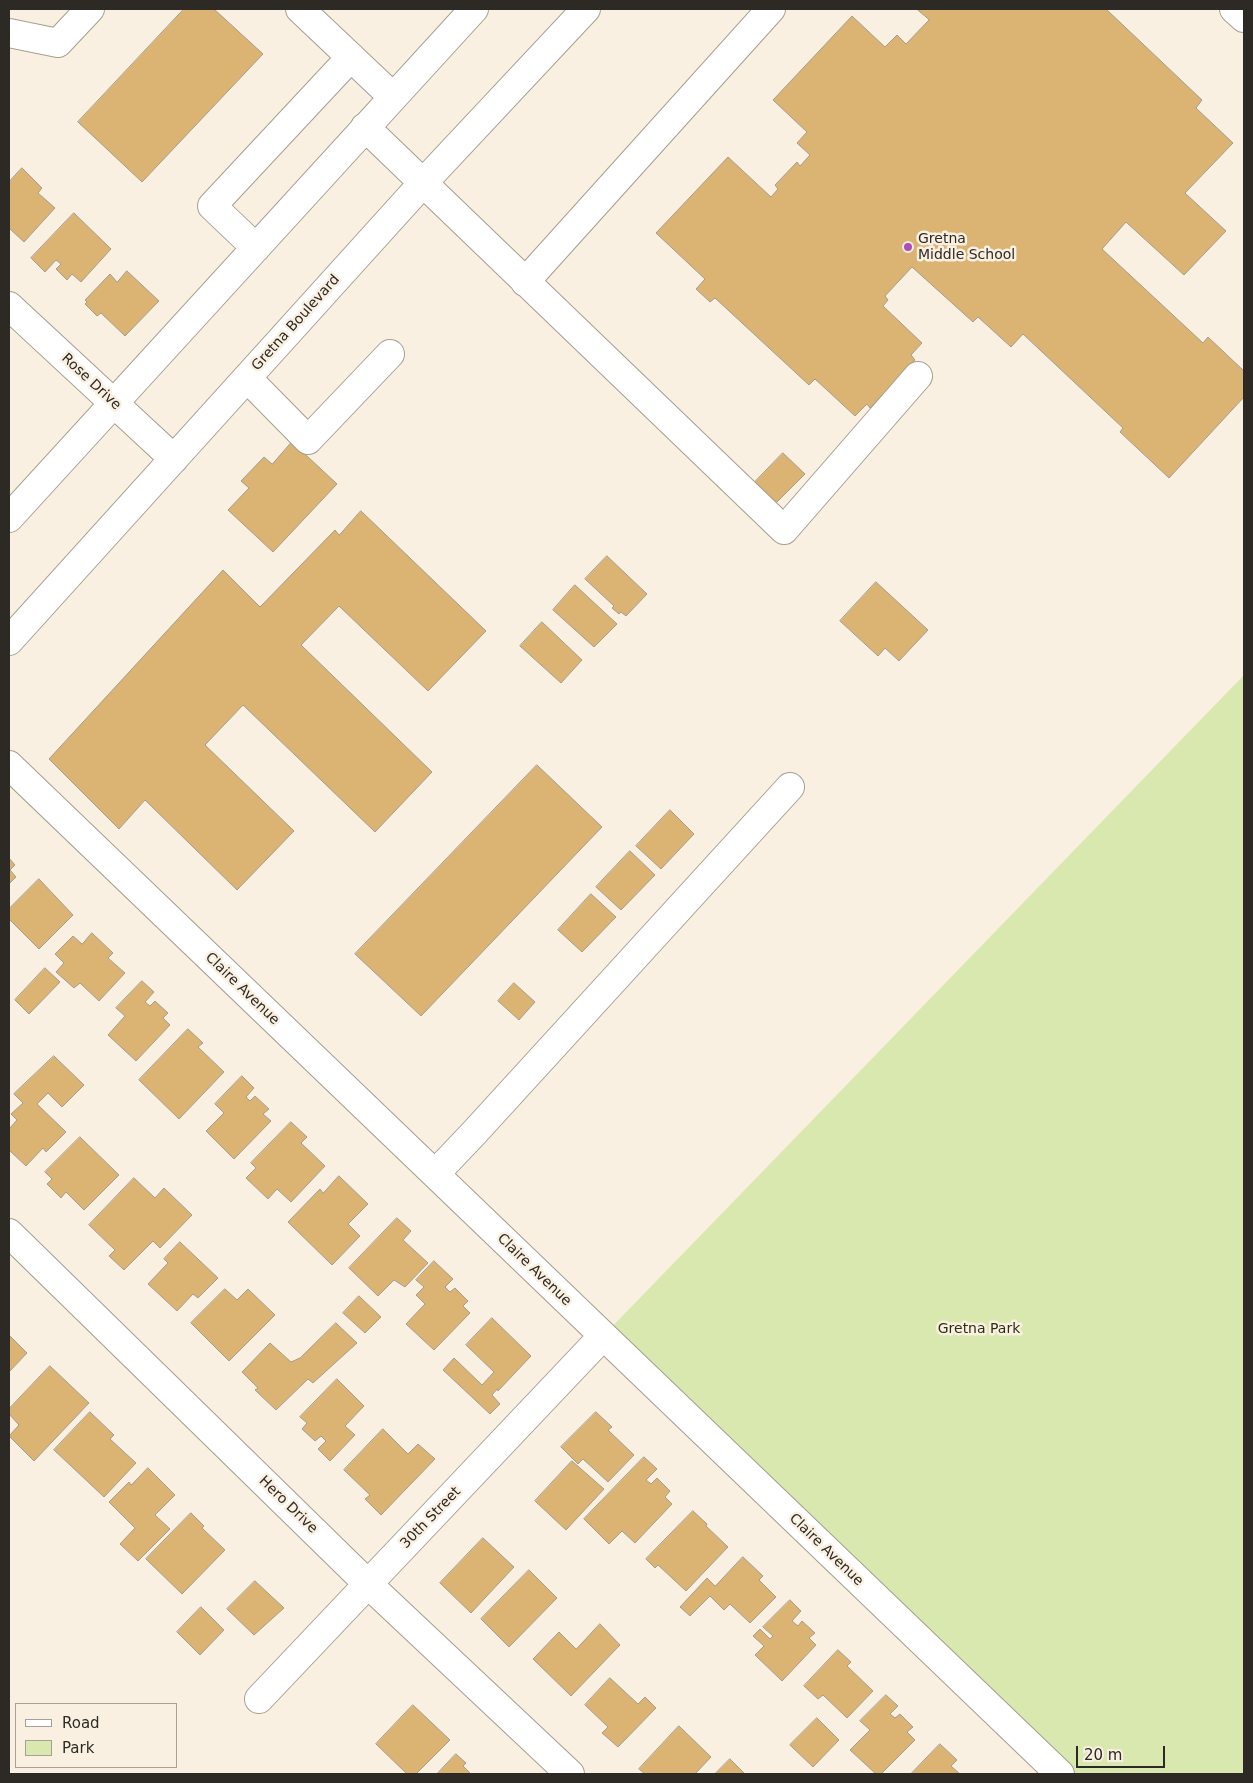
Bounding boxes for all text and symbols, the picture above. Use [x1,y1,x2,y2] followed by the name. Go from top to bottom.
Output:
[918,231,1015,264] place label: Gretna Middle School
[902,241,914,253] marker: Gretna Middle School
[249,272,343,374] street label: Gretna Boulevard
[58,350,124,414] street label: Rose Drive
[201,949,283,1029] street label: Claire Avenue
[493,1230,575,1310] street label: Claire Avenue
[938,1321,1020,1337] park label: Gretna Park
[255,1473,321,1537] street label: Hero Drive
[397,1484,465,1552] street label: 30th Street
[785,1510,867,1590] street label: Claire Avenue
[15,1703,178,1768] legend
[62,1714,100,1732] text: Road
[1078,1736,1167,1768] scale bar
[62,1739,94,1757] text: Park
[1084,1746,1122,1764] text: 20 m

